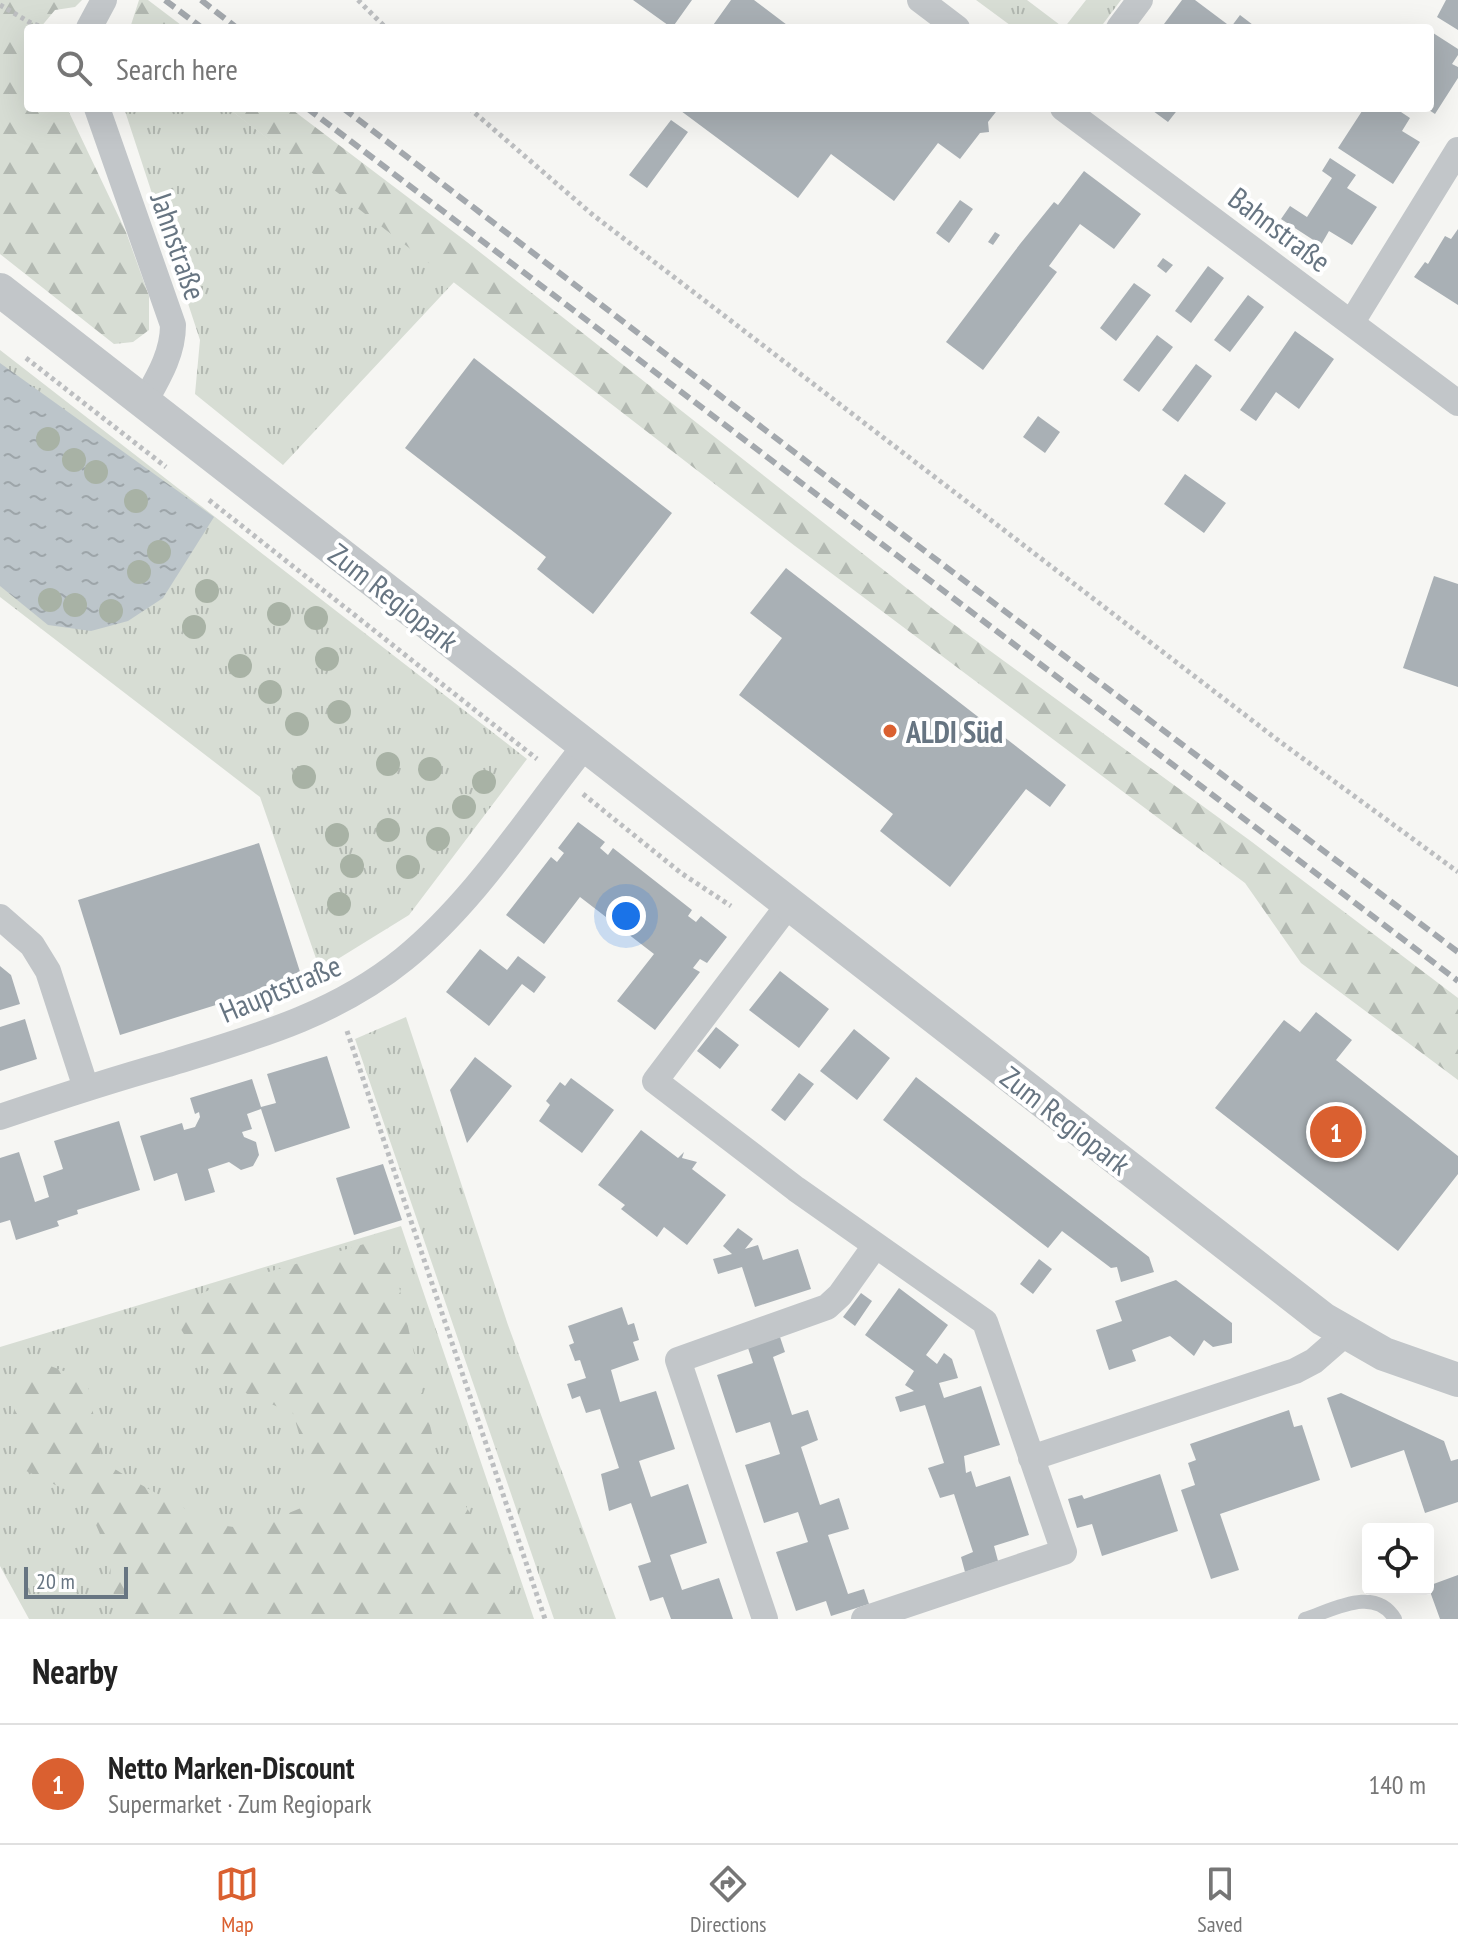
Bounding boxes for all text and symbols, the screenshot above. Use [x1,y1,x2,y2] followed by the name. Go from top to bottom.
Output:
[24,24,1434,112] search box
[52,46,96,90] icon: search
[116,49,238,88] text: Search here
[1221,178,1339,280] street label: Bahnstraße
[142,186,216,305] street label: Jahnstraße
[321,534,467,660] street label: Zum Regiopark
[905,712,1003,751] place label: ALDI Süd
[881,722,899,740] marker: ALDI Süd
[606,896,646,936] your location
[213,945,347,1031] street label: Hauptstraße
[993,1057,1139,1183] street label: Zum Regiopark
[1310,1102,1362,1162] pin: 1
[1362,1523,1434,1595] map controls
[1362,1523,1434,1595] button: locate
[24,1563,128,1599] scale bar
[36,1567,75,1595] text: 20 m
[32,1649,117,1693] text: Nearby
[108,1748,355,1787] text: Netto Marken-Discount
[52,1768,64,1801] text: 1
[1368,1768,1426,1801] text: 140 m
[108,1787,372,1820] text: Supermarket · Zum Regiopark
[215,1862,259,1938] tab: Map
[690,1862,767,1938] tab: Directions
[1197,1862,1243,1938] tab: Saved

